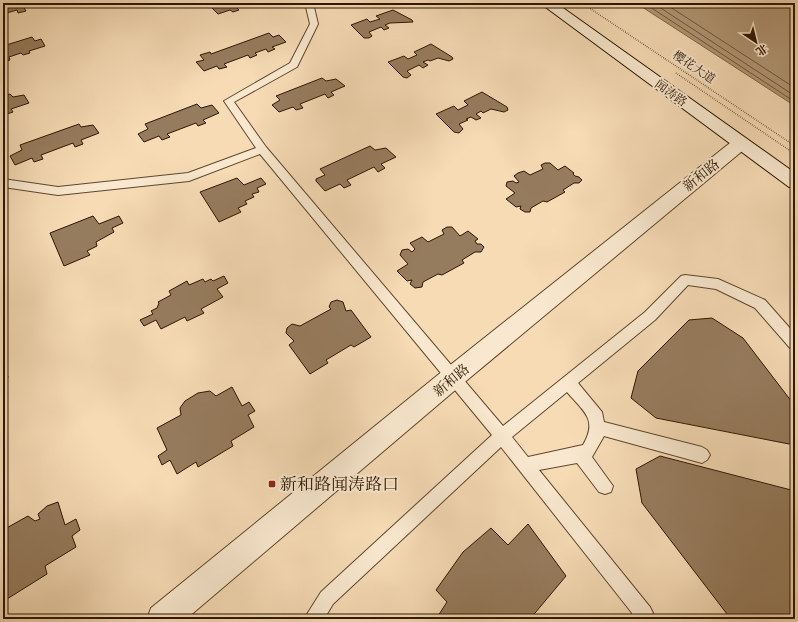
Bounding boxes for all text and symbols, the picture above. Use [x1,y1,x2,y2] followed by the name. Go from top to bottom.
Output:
[736,22,776,62] north arrow
[753,40,770,59] text: 北
[670,47,718,87] street label: 樱花大道
[652,76,690,110] street label: 闻涛路
[679,155,724,196] street label: 新和路
[429,360,474,401] street label: 新和路
[280,473,399,496] place label: 新和路闻涛路口
[267,479,277,489] marker: 新和路闻涛路口

